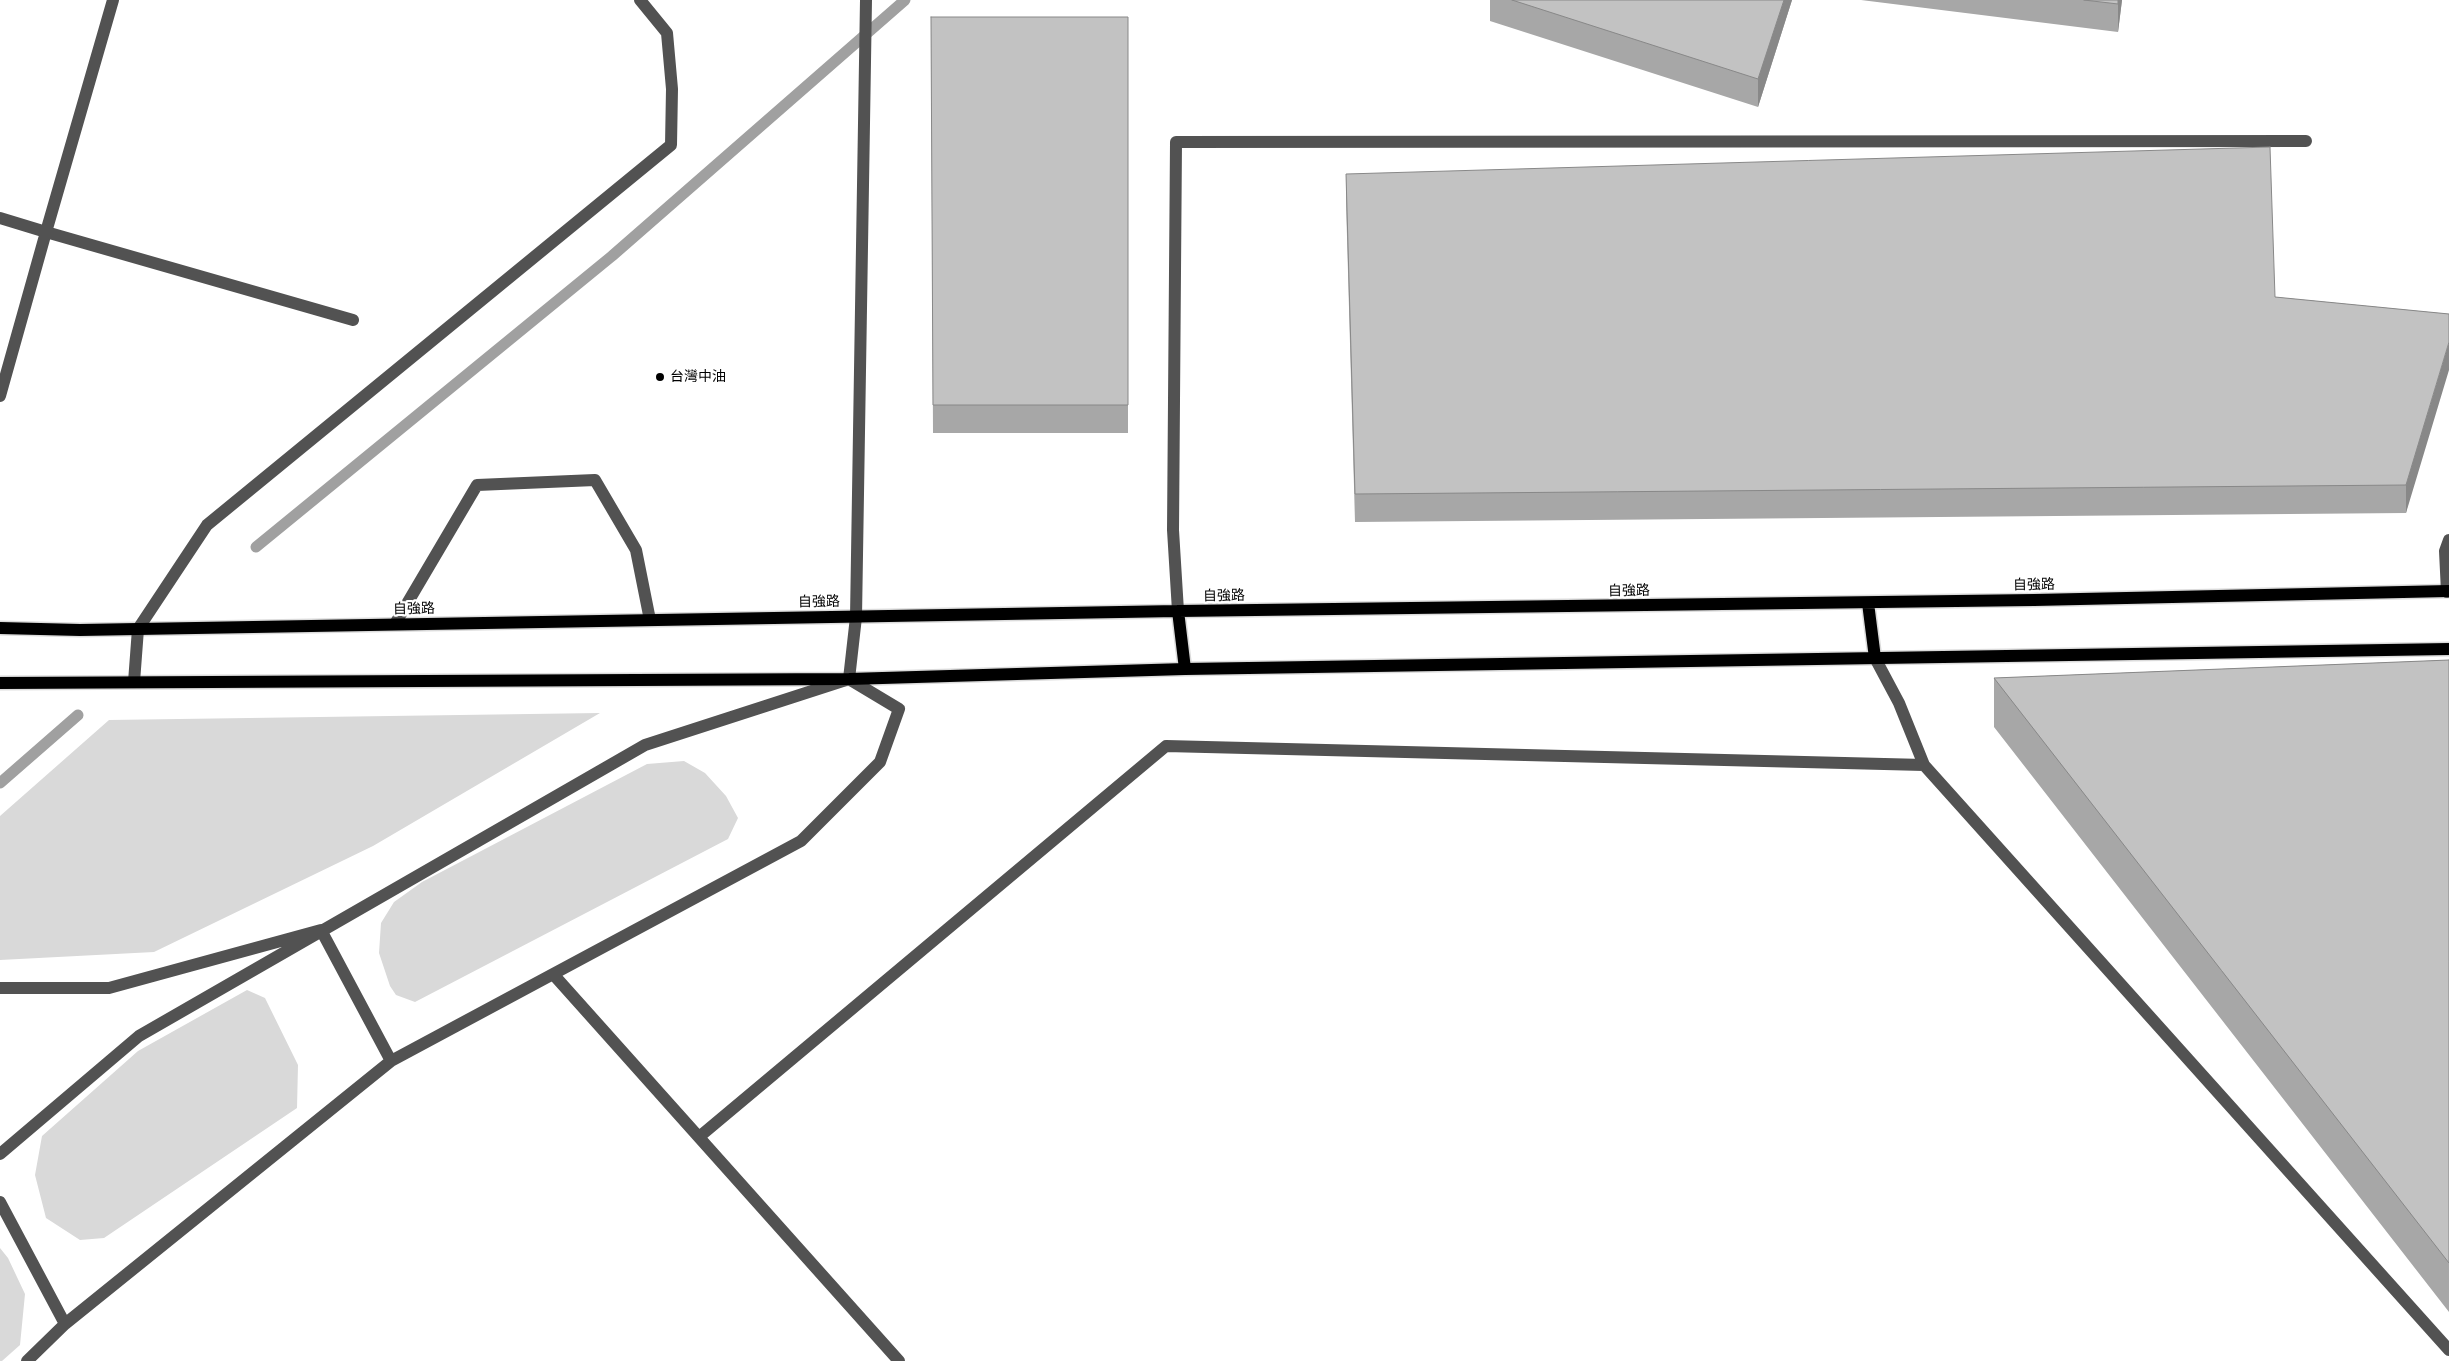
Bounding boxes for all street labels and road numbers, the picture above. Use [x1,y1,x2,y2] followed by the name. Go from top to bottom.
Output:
[2013,576,2055,594] street label: 自強路
[1608,582,1650,600] street label: 自強路
[1203,587,1245,605] street label: 自強路
[798,593,840,611] street label: 自強路
[393,600,435,618] street label: 自強路

